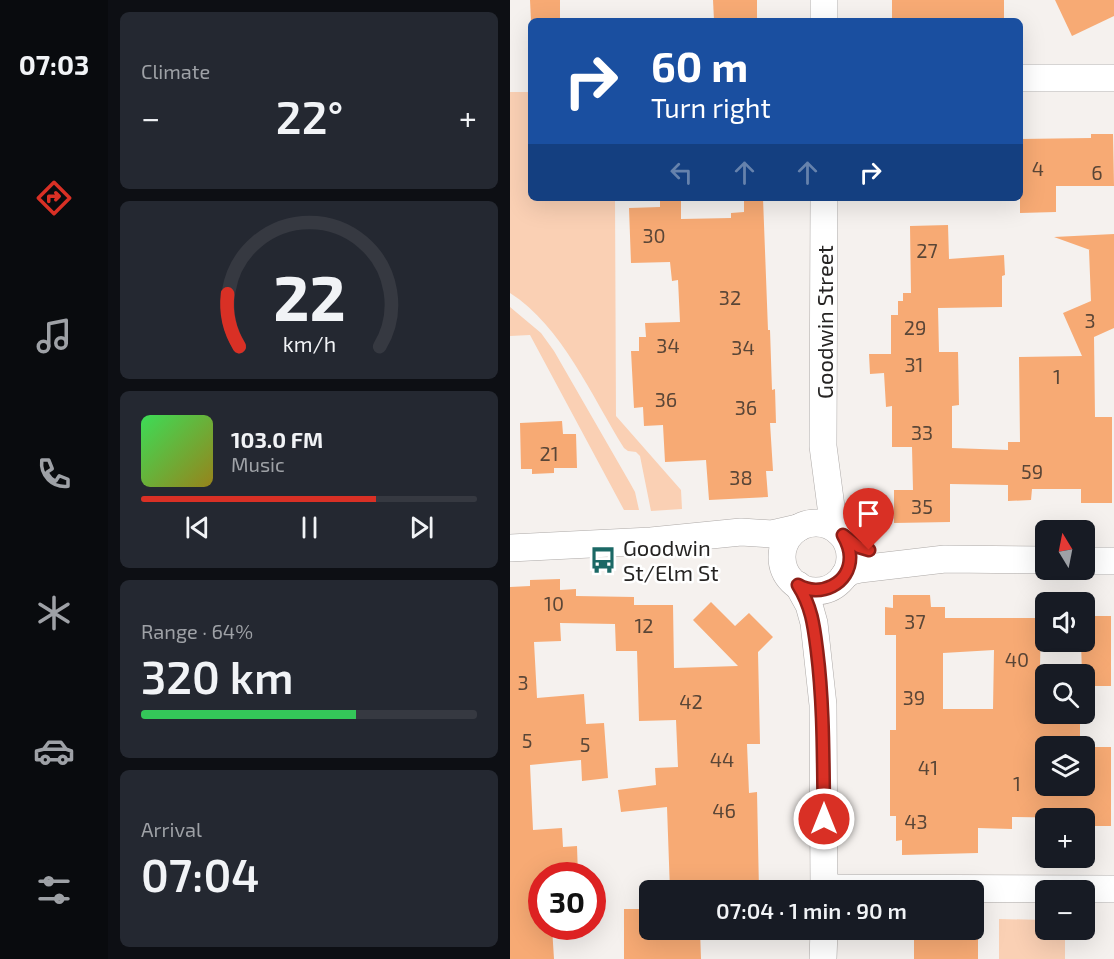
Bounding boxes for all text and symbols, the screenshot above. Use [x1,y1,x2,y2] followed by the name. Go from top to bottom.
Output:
[651,40,748,90] text: 60 m
[552,42,630,120] icon: right
[19,48,89,80] text: 07:03
[141,59,210,83] text: Climate
[276,89,343,143] text: 22°
[651,91,771,123] text: Turn right
[141,97,160,137] text: −
[459,97,477,137] text: +
[665,156,698,189] icon: left
[728,156,761,189] icon: ahead
[791,156,824,189] icon: ahead
[854,156,887,189] icon: right
[1032,156,1044,180] house number: 4
[1091,160,1103,184] house number: 6
[33,177,75,219] icon: directions
[642,223,666,247] house number: 30
[916,238,938,262] house number: 27
[811,245,837,399] street label: Goodwin Street
[273,259,345,334] text: 22
[719,285,741,309] house number: 32
[1084,308,1096,332] house number: 3
[33,315,75,357] icon: music
[904,315,926,339] house number: 29
[282,332,336,357] text: km/h
[656,333,680,357] house number: 34
[731,335,755,359] house number: 34
[904,352,924,376] house number: 31
[1053,364,1061,388] house number: 1
[655,387,677,411] house number: 36
[735,395,757,419] house number: 36
[911,420,933,444] house number: 33
[231,426,323,452] text: 103.0 FM
[539,441,559,465] house number: 21
[231,452,285,476] text: Music
[33,453,75,495] icon: phone
[1021,459,1043,483] house number: 59
[729,465,753,489] house number: 38
[843,488,894,550] pin
[911,494,933,518] house number: 35
[852,497,885,530] icon: arrive
[181,511,214,544] icon: previous
[293,511,326,544] icon: pause
[405,511,438,544] icon: next
[1035,520,1095,580] north arrow
[1035,520,1095,940] map controls
[623,534,719,585] place label: Goodwin St/Elm St
[588,545,618,575] bus stop icon: Goodwin St/Elm St
[544,591,564,615] house number: 10
[33,592,75,634] icon: climate
[1035,592,1095,652] button: sound
[904,609,926,633] house number: 37
[634,613,654,637] house number: 12
[141,619,253,643] text: Range · 64%
[1005,647,1029,671] house number: 40
[141,649,294,703] text: 320 km
[1035,664,1095,724] button: search
[517,670,529,694] house number: 3
[903,685,925,709] house number: 39
[679,689,703,713] house number: 42
[522,728,532,752] house number: 5
[33,730,75,772] icon: car
[580,732,590,756] house number: 5
[1035,736,1095,796] button: layers
[710,747,734,771] house number: 44
[918,755,938,779] house number: 41
[1013,771,1021,795] house number: 1
[792,787,856,851] position arrow
[712,798,736,822] house number: 46
[1035,808,1095,868] button: +
[904,809,928,833] house number: 43
[141,817,202,841] text: Arrival
[141,847,260,901] text: 07:04
[528,862,606,940] speed limit sign: 30
[33,869,75,911] icon: filters
[1035,880,1095,940] button: −
[716,897,907,923] text: 07:04 · 1 min · 90 m

